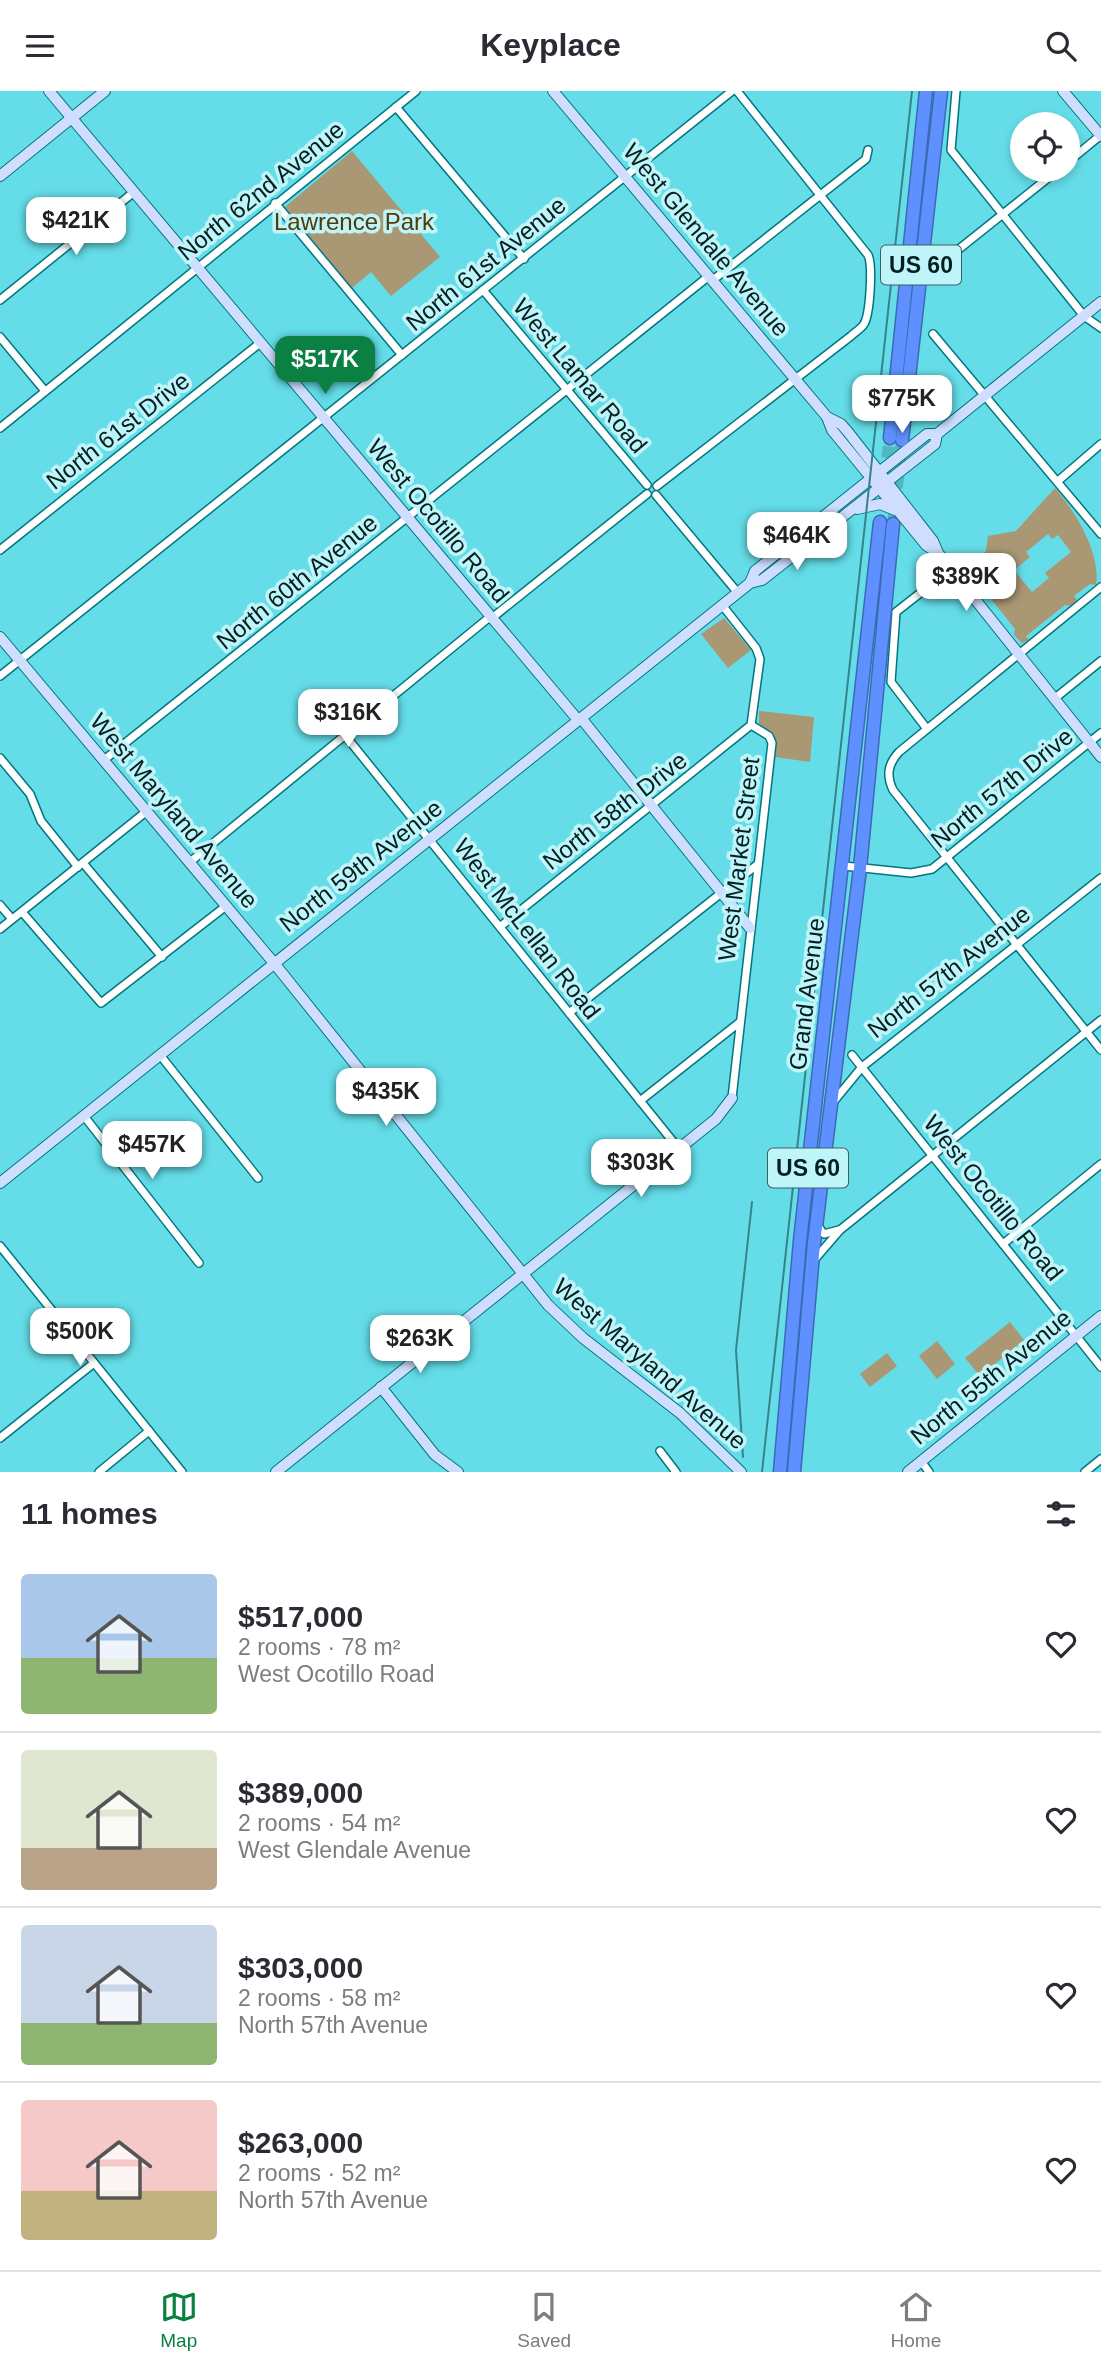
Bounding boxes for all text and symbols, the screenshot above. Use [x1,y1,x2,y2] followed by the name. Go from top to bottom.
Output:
[21,27,59,65] icon: menu
[480,27,621,63] text: Keyplace
[1042,27,1080,65] icon: search
[1010,112,1080,182] map controls
[1010,112,1080,182] button: locate
[173,116,349,266] street label: North 62nd Avenue
[618,138,795,342] street label: West Glendale Avenue
[401,191,571,336] street label: North 61st Avenue
[27,197,125,257] pin: $421K
[42,207,110,233] text: $421K
[274,208,435,235] park label: Lawrence Park
[881,245,961,285] road number: US 60
[508,293,653,458] street label: West Lamar Road
[276,337,374,396] pin: $517K
[291,346,359,372] text: $517K
[41,367,194,495] street label: North 61st Drive
[853,375,951,435] pin: $775K
[868,385,936,411] text: $775K
[362,433,515,608] street label: West Ocotillo Road
[211,509,382,655] street label: North 60th Avenue
[748,512,846,572] pin: $464K
[763,522,831,548] text: $464K
[917,553,1015,613] pin: $389K
[932,563,1000,589] text: $389K
[299,689,397,749] pin: $316K
[314,699,382,725] text: $316K
[85,708,264,914] street label: West Maryland Avenue
[925,722,1078,853] street label: North 57th Drive
[538,746,692,875] street label: North 58th Drive
[713,755,764,962] street label: West Market Street
[274,794,447,937] street label: North 59th Avenue
[449,833,606,1024] street label: West McLellan Road
[862,900,1035,1043] street label: North 57th Avenue
[784,916,829,1072] street label: Grand Avenue
[337,1069,435,1128] pin: $435K
[352,1078,420,1104] text: $435K
[918,1110,1068,1286] street label: West Ocotillo Road
[103,1121,201,1181] pin: $457K
[118,1131,186,1157] text: $457K
[592,1139,690,1199] pin: $303K
[607,1149,675,1175] text: $303K
[768,1149,848,1187] road number: US 60
[549,1273,752,1454] street label: West Maryland Avenue
[905,1304,1076,1450] street label: North 55th Avenue
[31,1309,129,1368] pin: $500K
[371,1315,469,1375] pin: $263K
[46,1318,114,1344] text: $500K
[386,1325,454,1351] text: $263K
[1042,1495,1080,1533] icon: filters
[21,1497,158,1530] text: 11 homes
[238,1600,363,1633] text: $517,000
[77,1602,161,1686] icon: home
[1042,1625,1080,1663] icon: heart
[238,1634,400,1660] text: 2 rooms · 78 m²
[238,1661,434,1687] text: West Ocotillo Road
[238,1776,363,1809] text: $389,000
[77,1778,161,1862] icon: home
[1042,1801,1080,1839] icon: heart
[238,1810,400,1836] text: 2 rooms · 54 m²
[238,1837,471,1863] text: West Glendale Avenue
[238,1951,363,1984] text: $303,000
[77,1953,161,2037] icon: home
[1042,1976,1080,2014] icon: heart
[238,1985,400,2011] text: 2 rooms · 58 m²
[238,2012,428,2038] text: North 57th Avenue
[238,2126,363,2159] text: $263,000
[77,2128,161,2212] icon: home
[1042,2151,1080,2189] icon: heart
[238,2160,400,2186] text: 2 rooms · 52 m²
[238,2187,428,2213] text: North 57th Avenue
[160,2288,198,2352] tab: Map
[517,2288,571,2352] tab: Saved
[891,2288,941,2352] tab: Home

